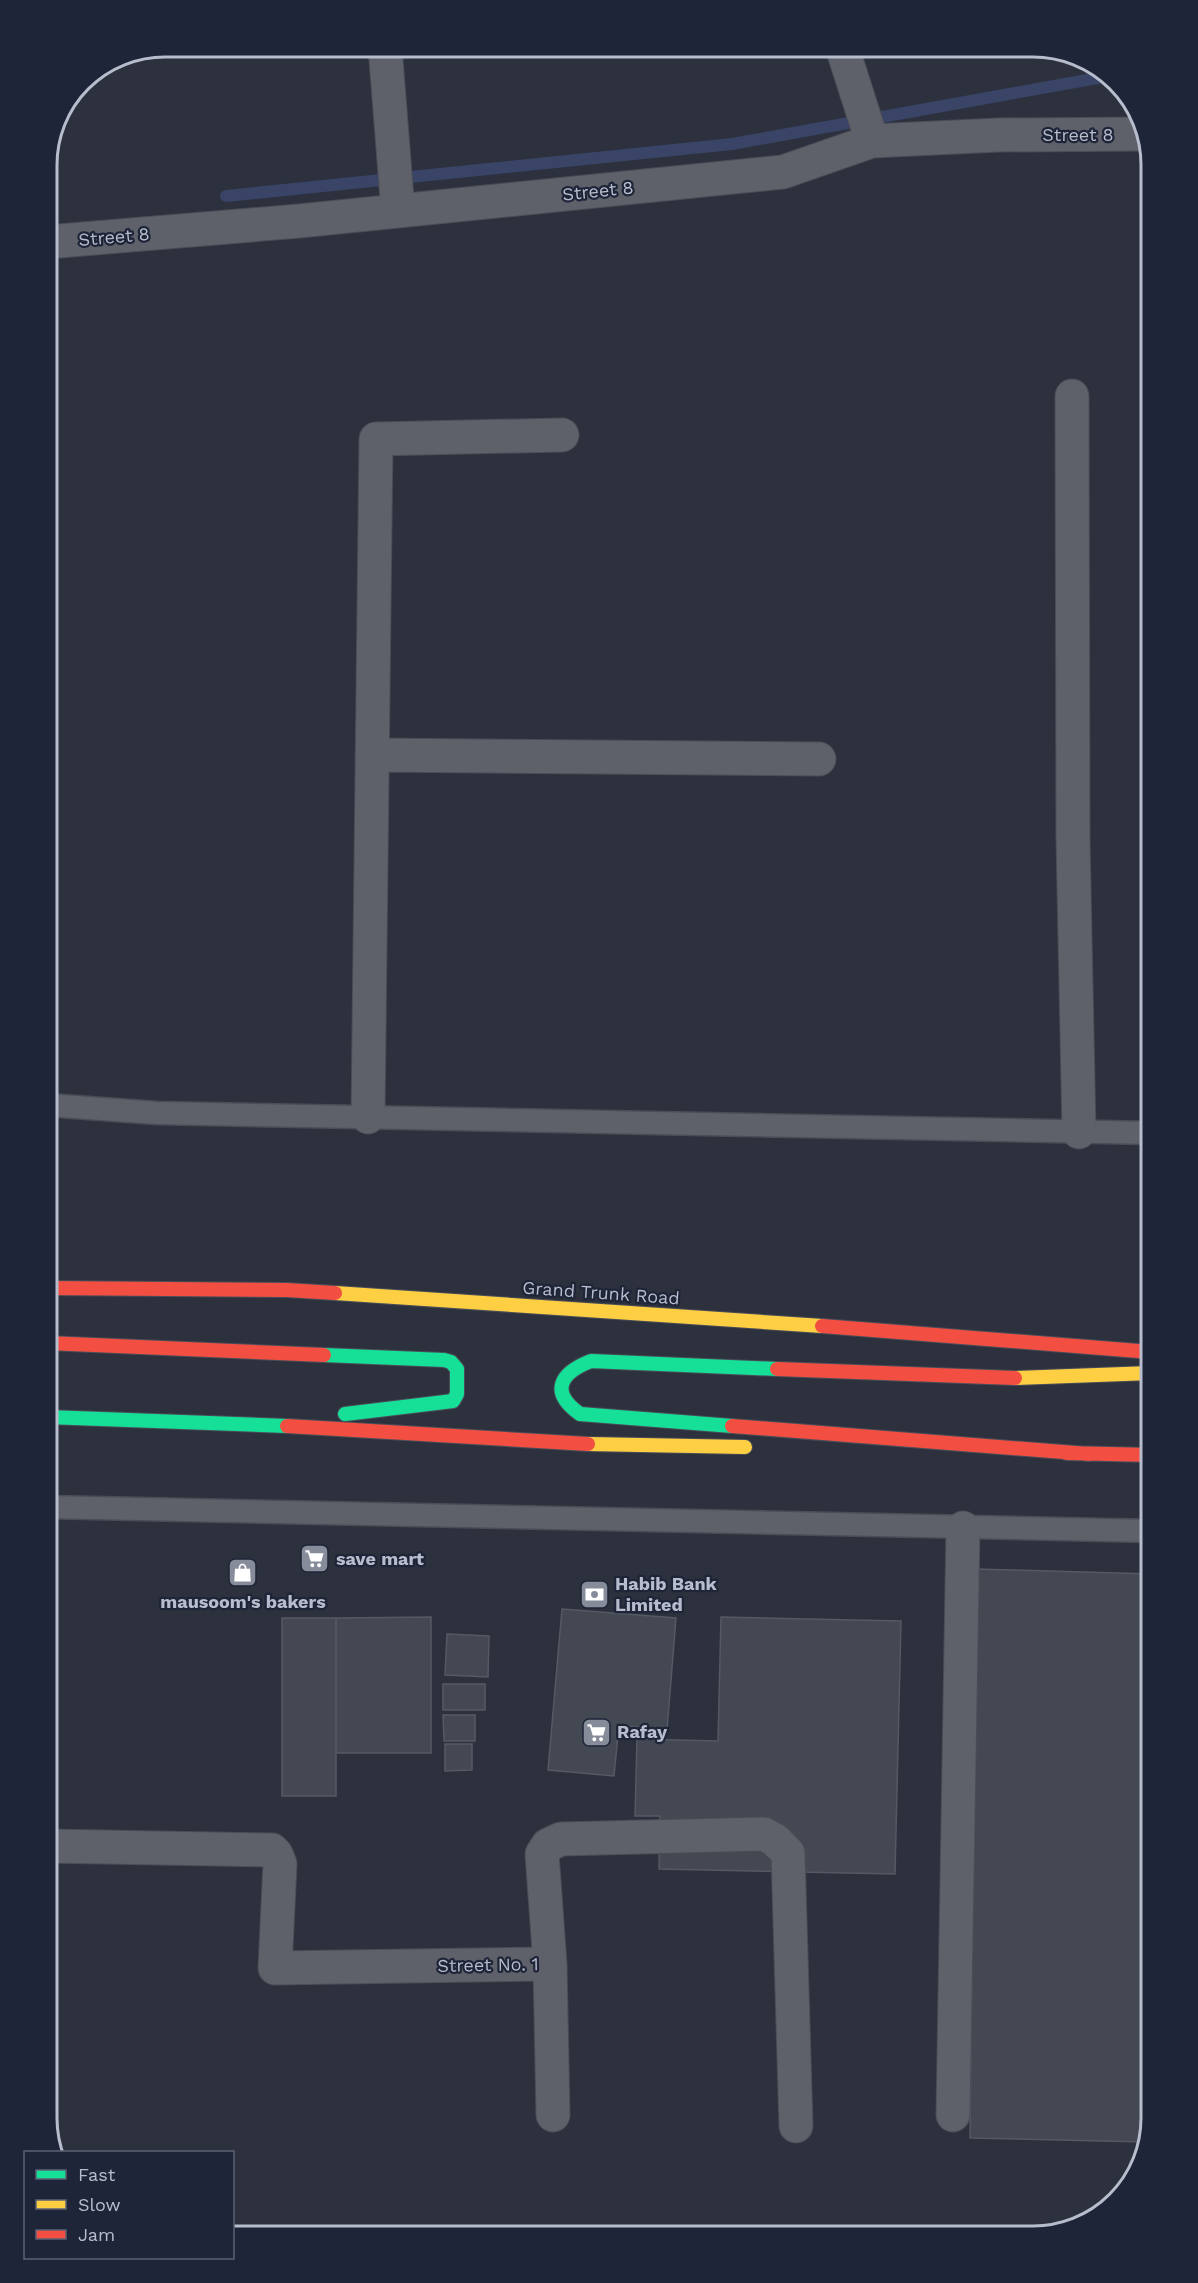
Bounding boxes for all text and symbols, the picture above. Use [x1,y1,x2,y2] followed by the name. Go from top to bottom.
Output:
[1042,124,1114,145] street label: Street 8
[561,176,635,205] street label: Street 8
[77,223,150,250] street label: Street 8
[522,1277,680,1308] street label: Grand Trunk Road
[299,1543,331,1575] supermarket icon: save mart
[336,1548,424,1569] place label: save mart
[227,1557,259,1589] shop icon: mausoom's bakers
[615,1573,718,1615] place label: Habib Bank Limited
[578,1578,610,1610] bank icon: Habib Bank Limited
[160,1591,326,1612] place label: mausoom's bakers
[580,1716,612,1748] supermarket icon: Rafay
[617,1721,668,1742] place label: Rafay
[437,1953,539,1976] street label: Street No. 1
[24,2151,234,2259] legend
[78,2164,116,2185] text: Fast
[78,2194,121,2215] text: Slow
[78,2224,115,2245] text: Jam

